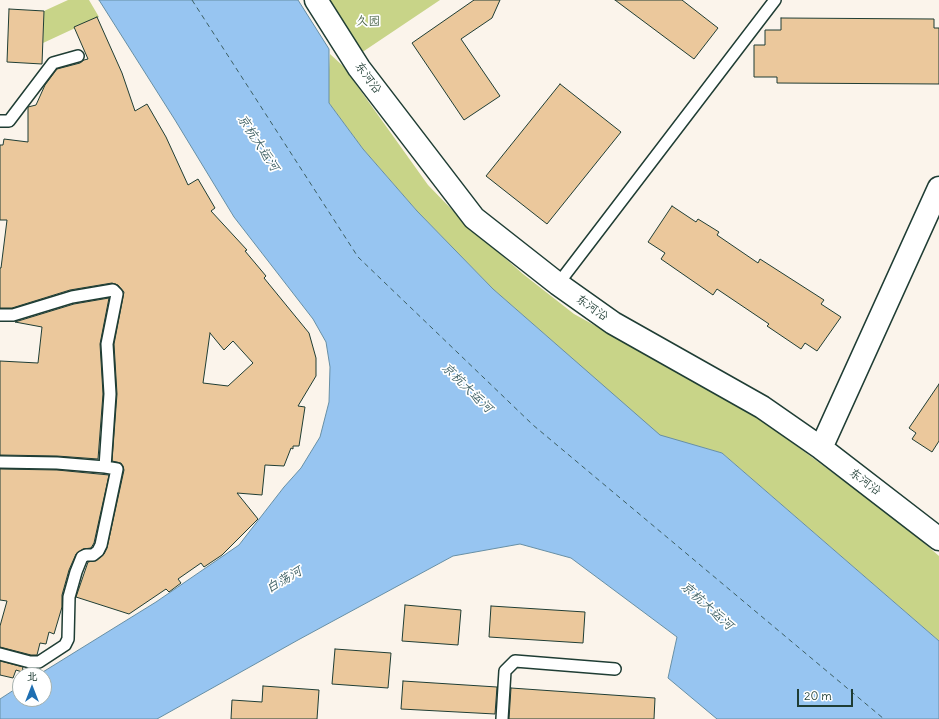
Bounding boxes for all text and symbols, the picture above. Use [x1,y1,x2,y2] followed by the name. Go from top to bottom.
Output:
[356,15,380,29] park label: 久园
[352,59,384,97] street label: 东河沿
[234,111,282,175] water label: 京杭大运河
[573,292,611,324] street label: 东河沿
[438,360,496,416] water label: 京杭大运河
[846,465,884,499] street label: 东河沿
[263,563,305,597] water label: 白荡河
[678,578,736,634] water label: 京杭大运河
[12,667,52,707] north arrow
[27,669,38,683] text: 北
[799,681,855,707] scale bar
[804,688,832,703] text: 20 m

